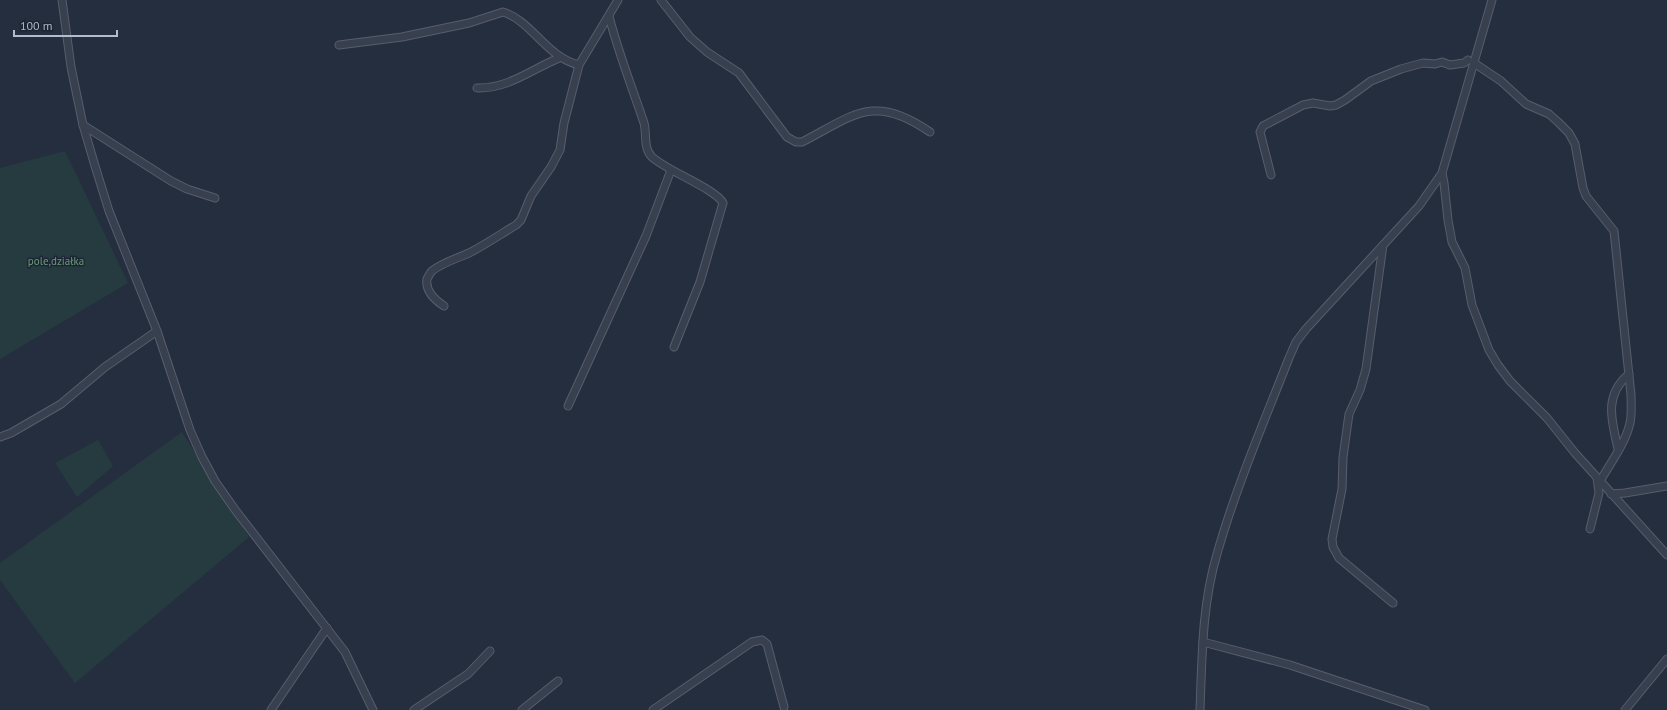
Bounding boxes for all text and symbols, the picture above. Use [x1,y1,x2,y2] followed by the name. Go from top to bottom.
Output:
[14,12,117,38] scale bar
[20,18,53,33] text: 100 m
[28,254,84,268] park label: pole,działka

